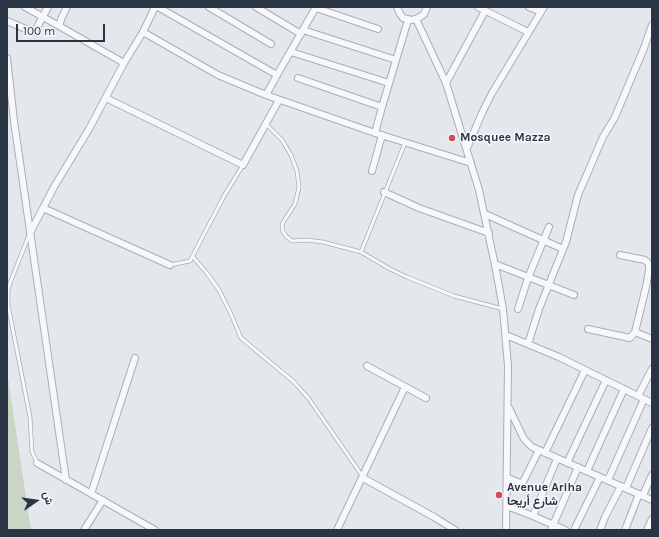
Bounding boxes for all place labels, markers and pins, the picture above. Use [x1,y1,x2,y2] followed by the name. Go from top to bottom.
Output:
[460,131,551,145] place label: Mosquee Mazza
[447,133,457,143] marker: Mosquee Mazza
[507,481,582,509] place label: Avenue Ariha شارع أريحا
[494,490,504,500] marker: Avenue Ariha شارع أريحا

